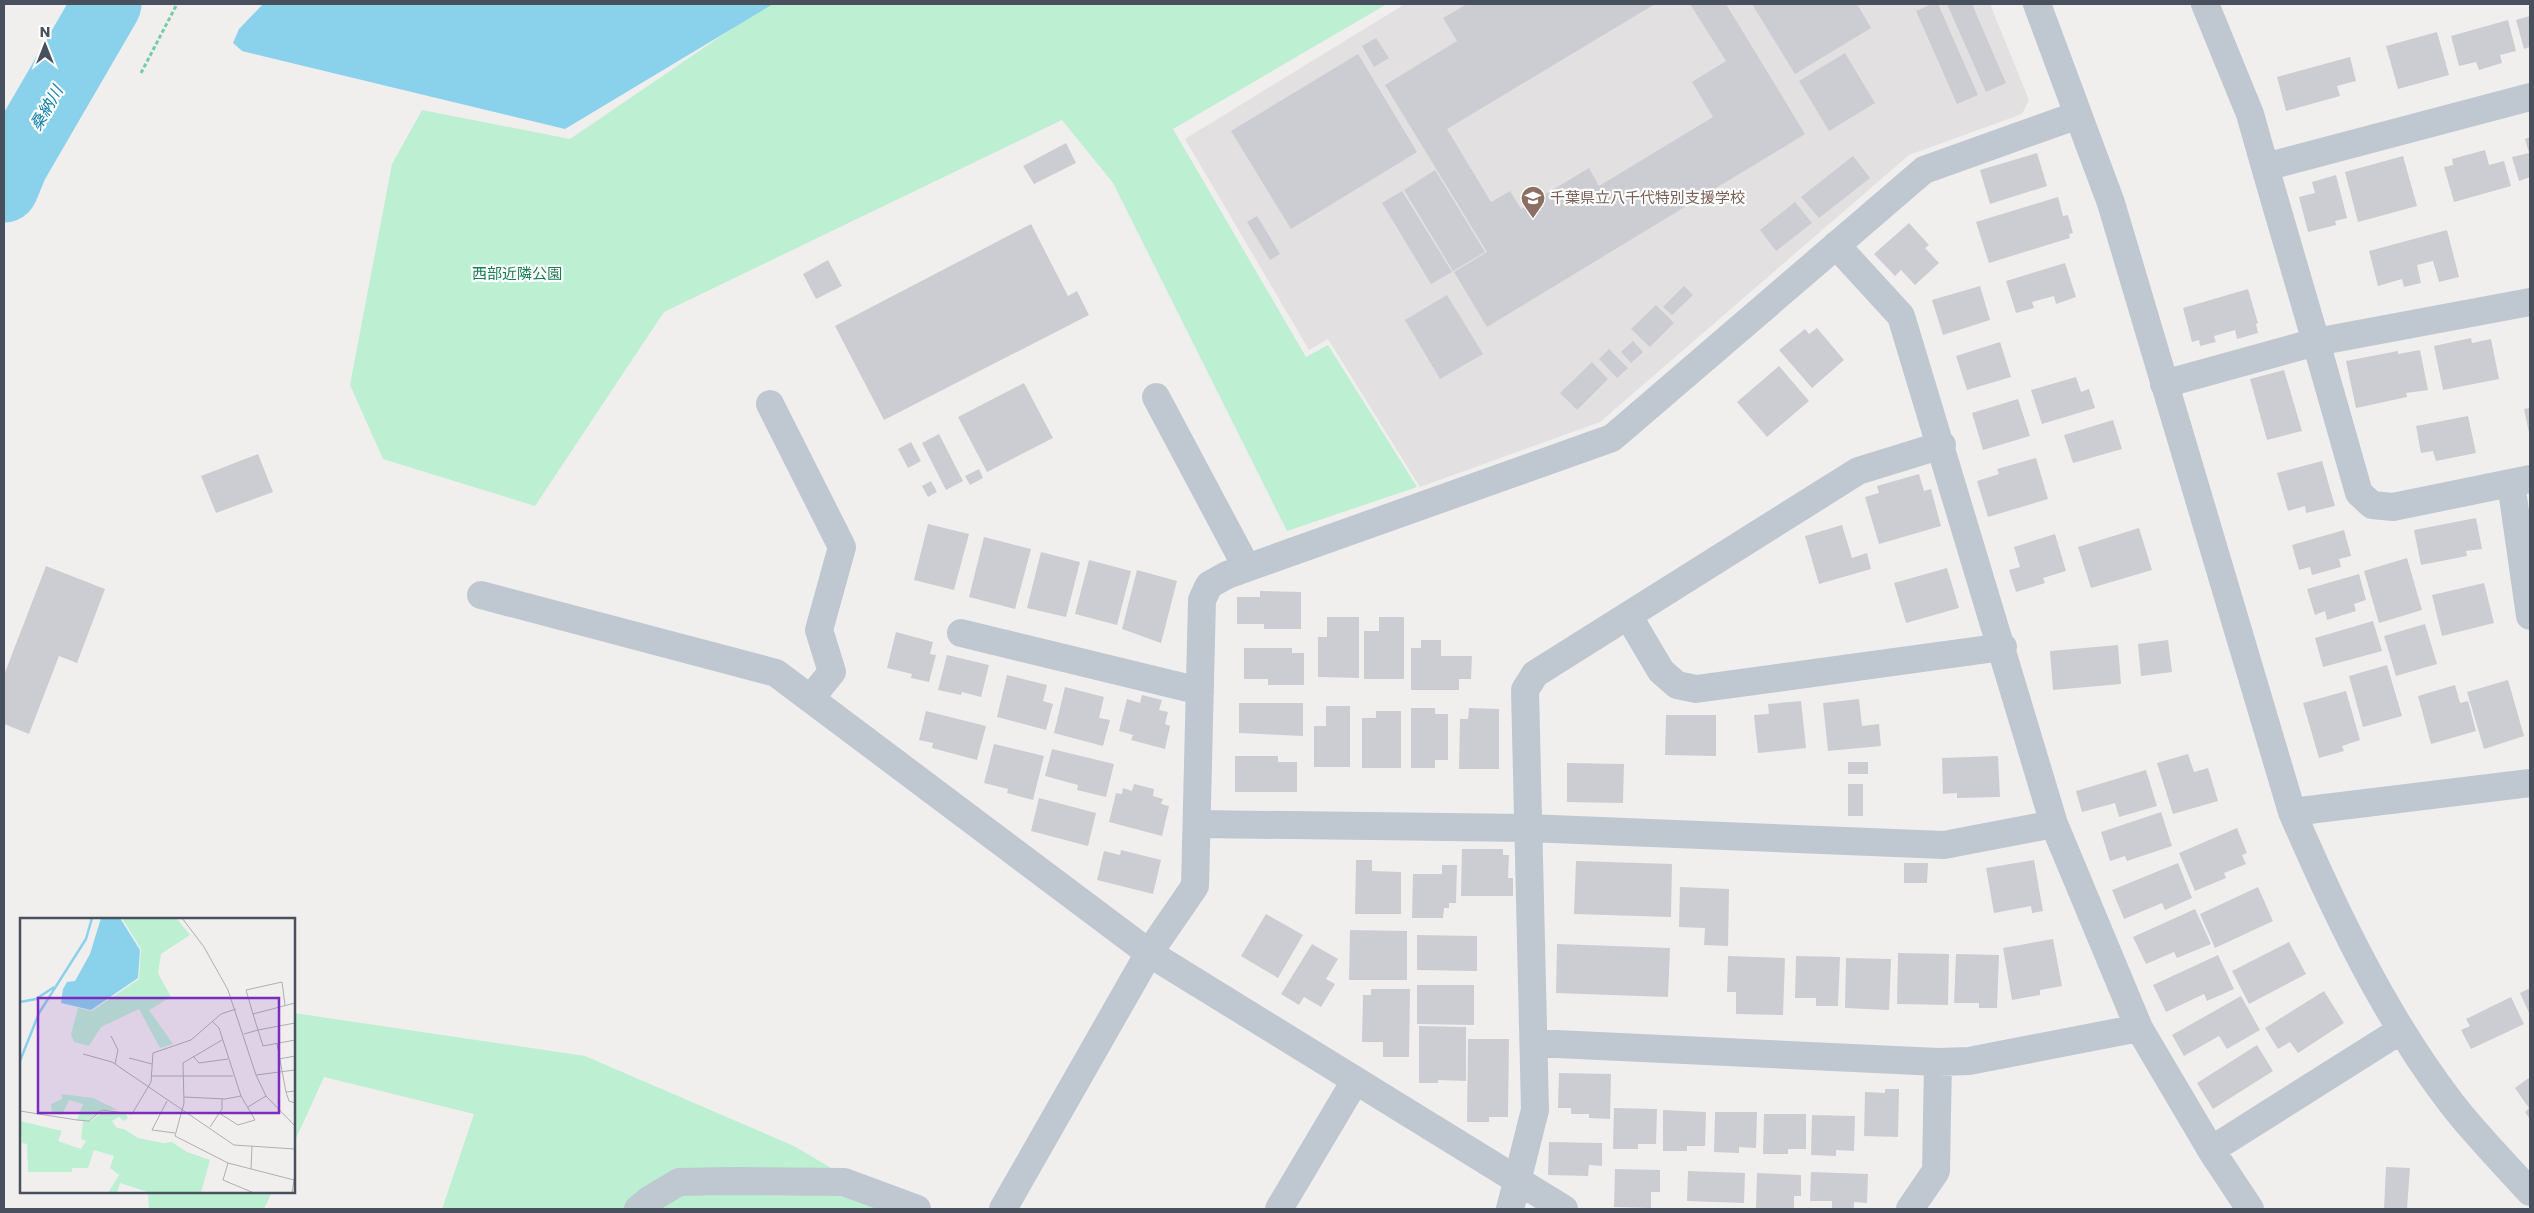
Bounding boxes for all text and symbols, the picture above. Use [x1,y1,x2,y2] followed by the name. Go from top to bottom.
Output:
[20,20,70,70] north arrow
[40,22,50,42] text: N
[24,80,69,135] water label: 桑納川
[1520,185,1546,219] school or university icon: 千葉県立八千代特別支援学校
[1550,187,1745,208] place label: 千葉県立八千代特別支援学校
[472,263,562,284] park label: 西部近隣公園
[20,918,295,1193] inset map

